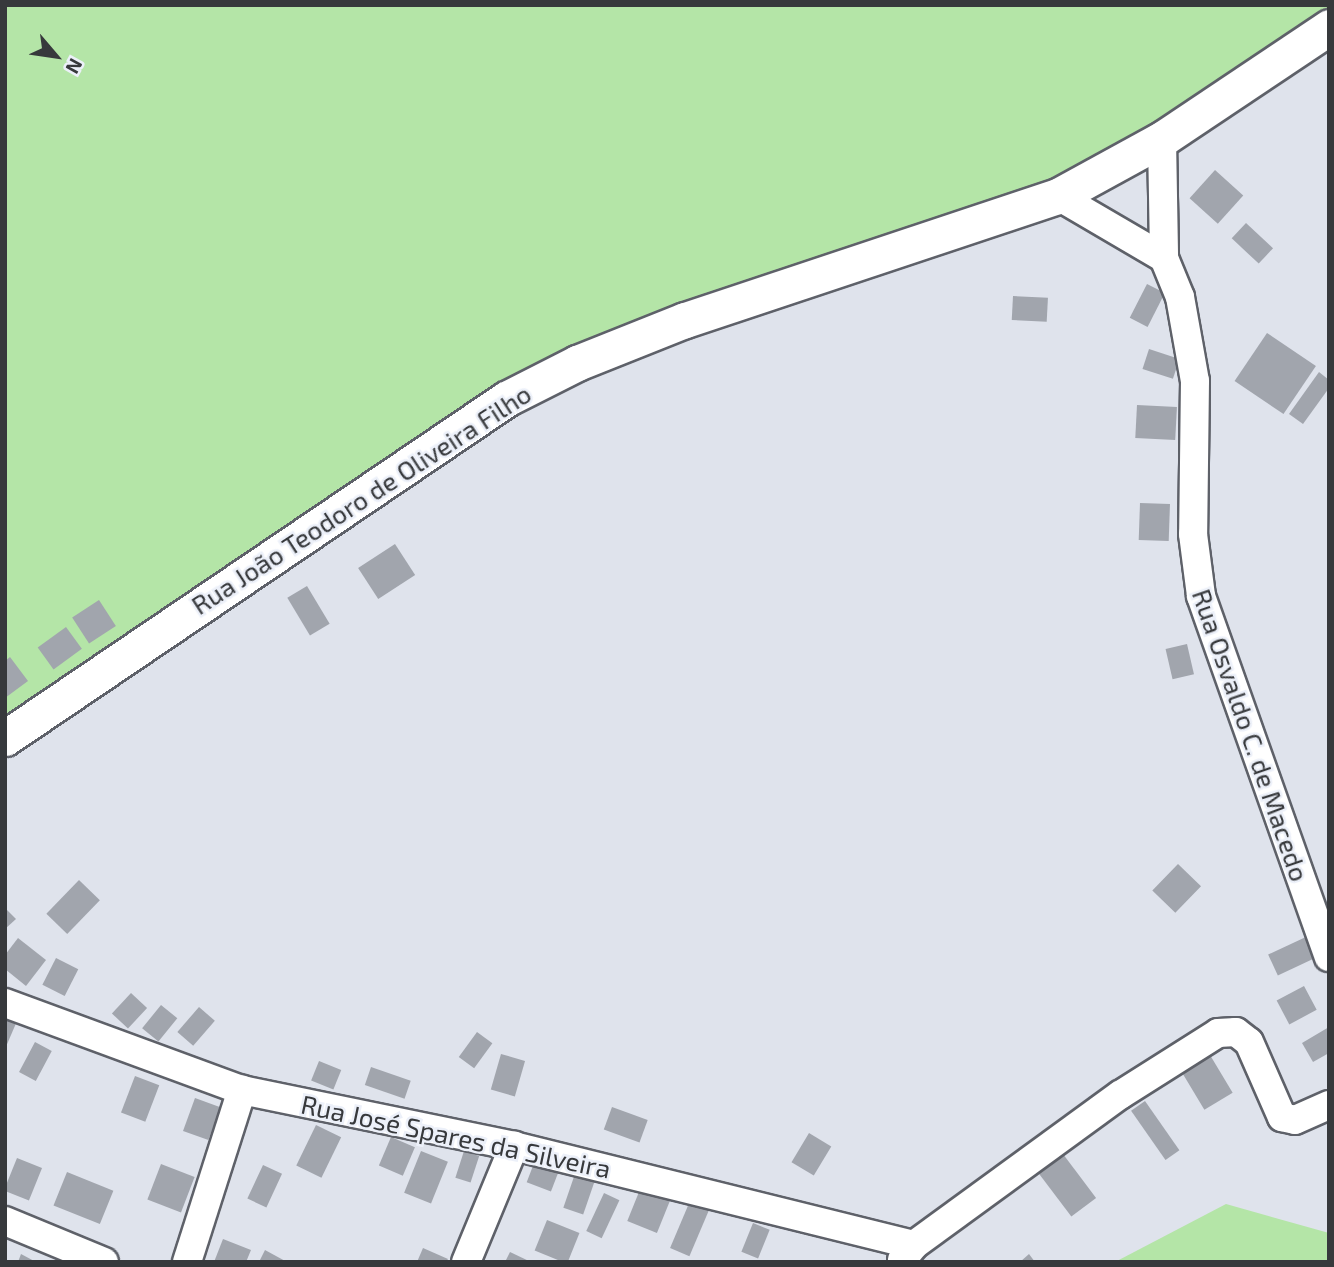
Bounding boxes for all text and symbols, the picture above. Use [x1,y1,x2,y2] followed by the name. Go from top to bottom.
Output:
[21,21,91,91] north arrow
[61,55,88,78] text: N
[185,377,537,621] street label: Rua João Teodoro de Oliveira Filho
[1186,585,1316,885] street label: Rua Osvaldo C. de Macedo
[298,1088,614,1184] street label: Rua José Spares da Silveira

